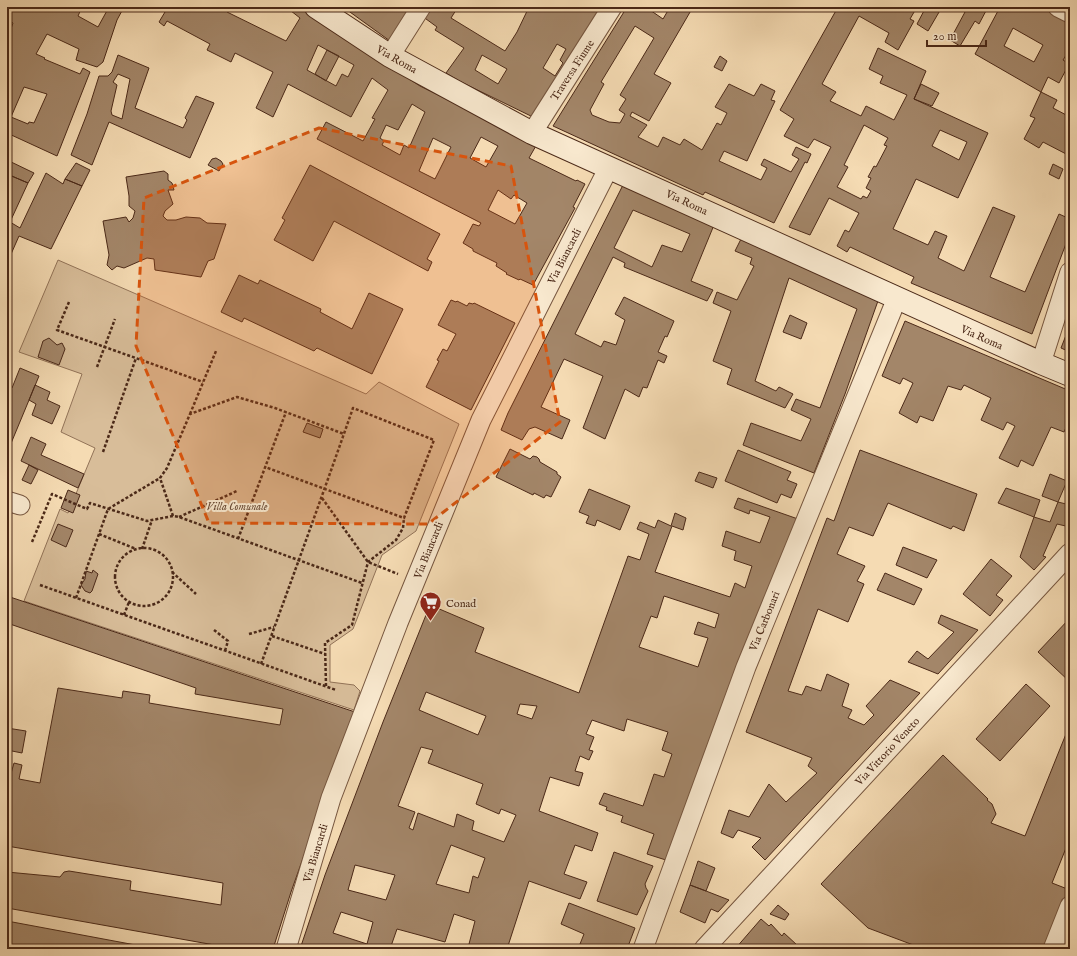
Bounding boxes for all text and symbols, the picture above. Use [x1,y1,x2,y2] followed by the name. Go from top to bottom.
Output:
[927,22,986,48] scale bar
[933,29,956,44] text: 20 m
[548,37,598,104] street label: Traversa Fiume
[373,42,420,77] street label: Via Roma
[662,187,710,219] street label: Via Roma
[544,226,585,287] street label: Via Biancardi
[957,322,1005,354] street label: Via Roma
[207,500,268,514] park label: Villa Comunale
[411,520,447,582] street label: Via Biancardi
[746,589,783,654] street label: Via Carbonari
[417,590,443,623] supermarket icon: Conad
[446,597,476,611] place label: Conad
[852,715,923,789] street label: Via Vittorio Veneto
[300,822,332,885] street label: Via Biancardi

